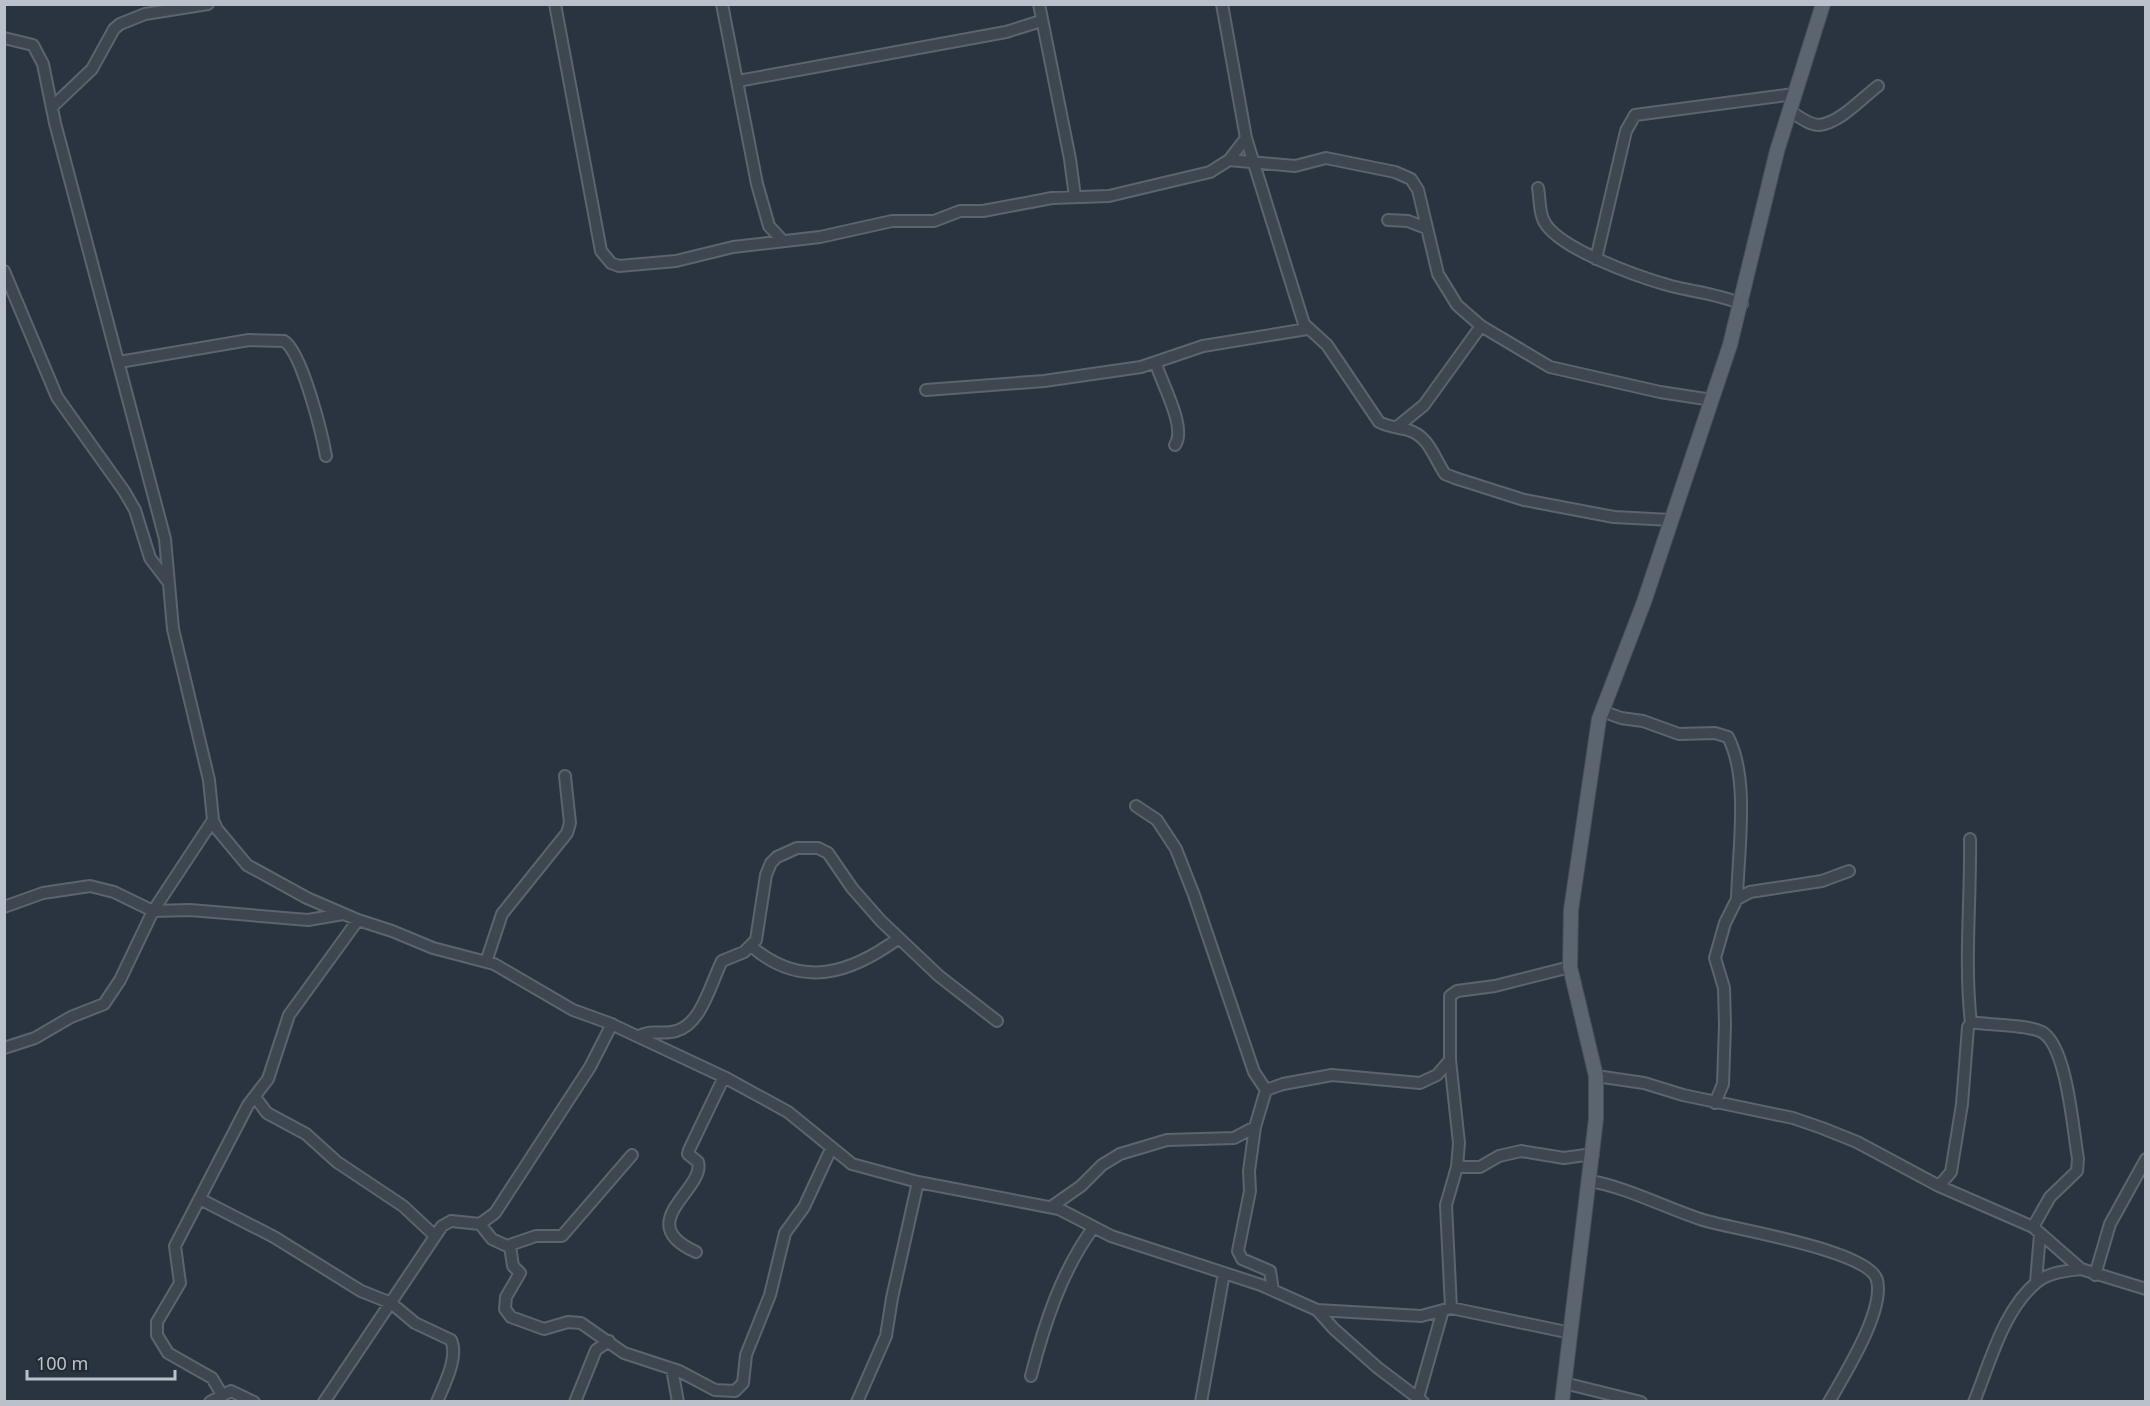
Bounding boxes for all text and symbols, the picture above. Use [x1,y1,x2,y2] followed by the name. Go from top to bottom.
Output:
[27,1343,176,1381] scale bar
[36,1351,88,1375] text: 100 m

